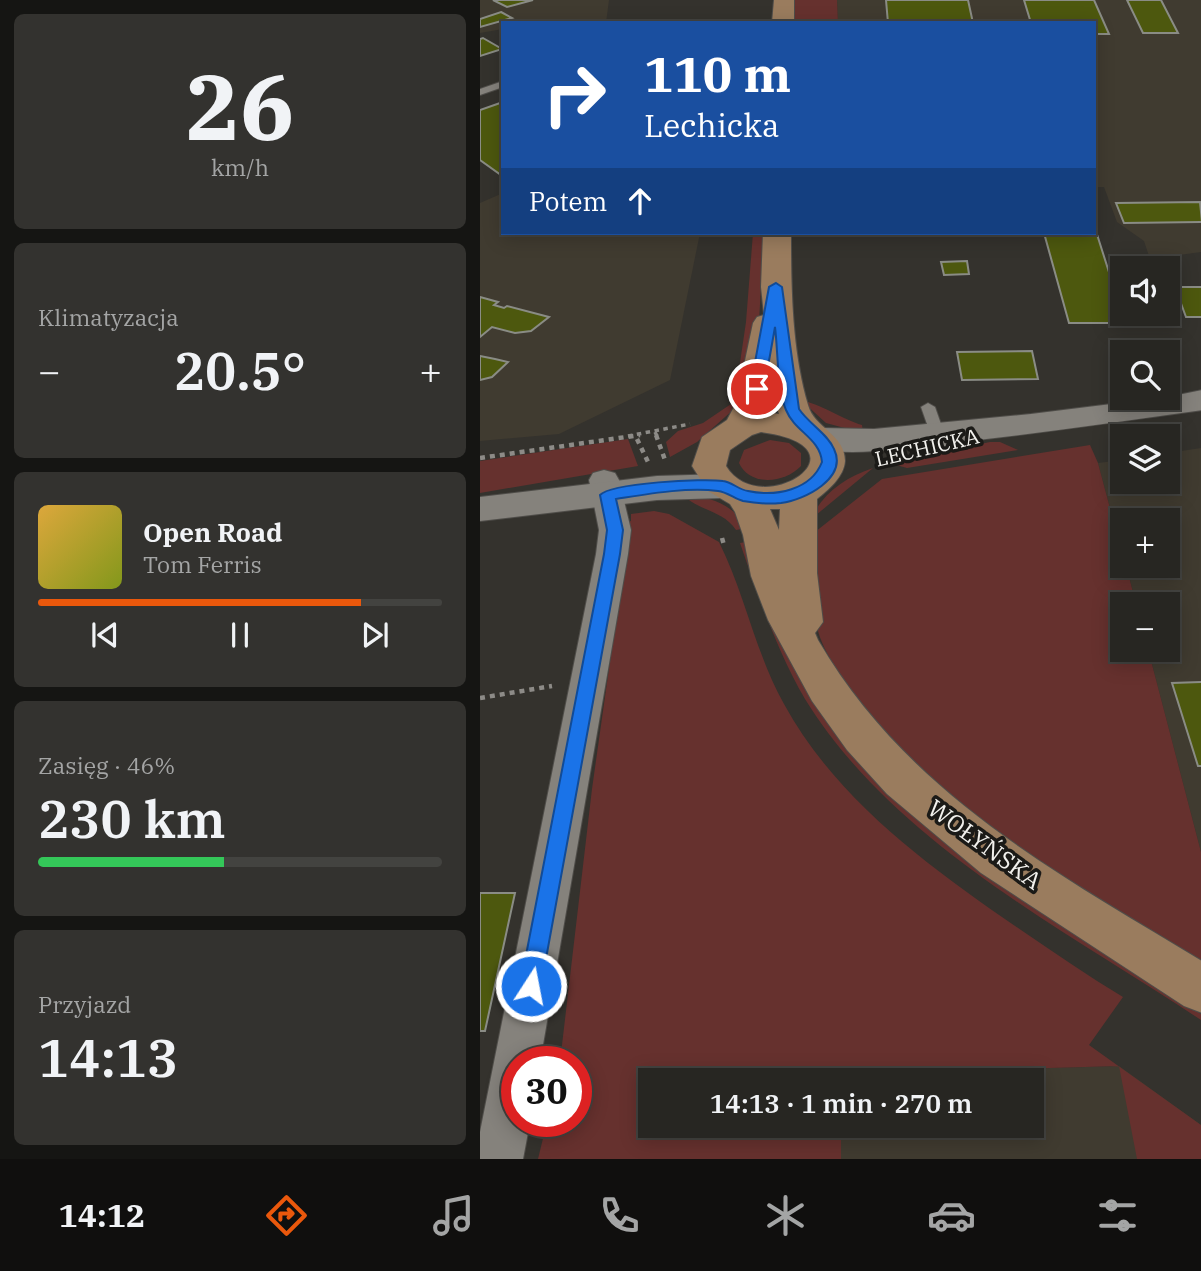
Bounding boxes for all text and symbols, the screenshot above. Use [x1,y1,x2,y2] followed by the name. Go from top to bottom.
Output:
[644,42,791,105] text: 110 m
[185,47,295,165] text: 26
[529,49,620,140] icon: right
[644,104,779,146] text: Lechicka
[211,152,269,182] text: km/h
[621,182,659,220] icon: ahead
[529,184,607,218] text: Potem
[1110,256,1180,662] map controls
[1110,256,1180,326] button: sound
[38,302,179,332] text: Klimatyzacja
[174,337,306,404] text: 20.5°
[1110,340,1180,410] button: search
[38,346,61,395] text: −
[419,346,442,395] text: +
[727,359,787,419] pin
[738,370,776,408] icon: arrive
[872,421,982,473] street label: LECHICKA
[1110,424,1180,494] button: layers
[1110,508,1180,578] button: +
[143,515,282,549] text: Open Road
[143,549,262,579] text: Tom Ferris
[1110,592,1180,662] button: −
[86,616,124,654] icon: previous
[221,616,259,654] icon: pause
[356,616,394,654] icon: next
[38,750,175,780] text: Zasięg · 46%
[38,785,226,852] text: 230 km
[921,792,1049,897] street label: WOŁYŃSKA
[494,949,568,1023] position arrow
[38,989,131,1019] text: Przyjazd
[38,1024,178,1091] text: 14:13
[501,1046,592,1137] speed limit sign: 30
[710,1086,972,1120] text: 14:13 · 1 min · 270 m
[262,1191,311,1240] icon: directions
[429,1191,478,1240] icon: music
[595,1191,644,1240] icon: phone
[761,1191,810,1240] icon: climate
[927,1191,976,1240] icon: car
[1093,1191,1142,1240] icon: filters
[59,1194,145,1236] text: 14:12

